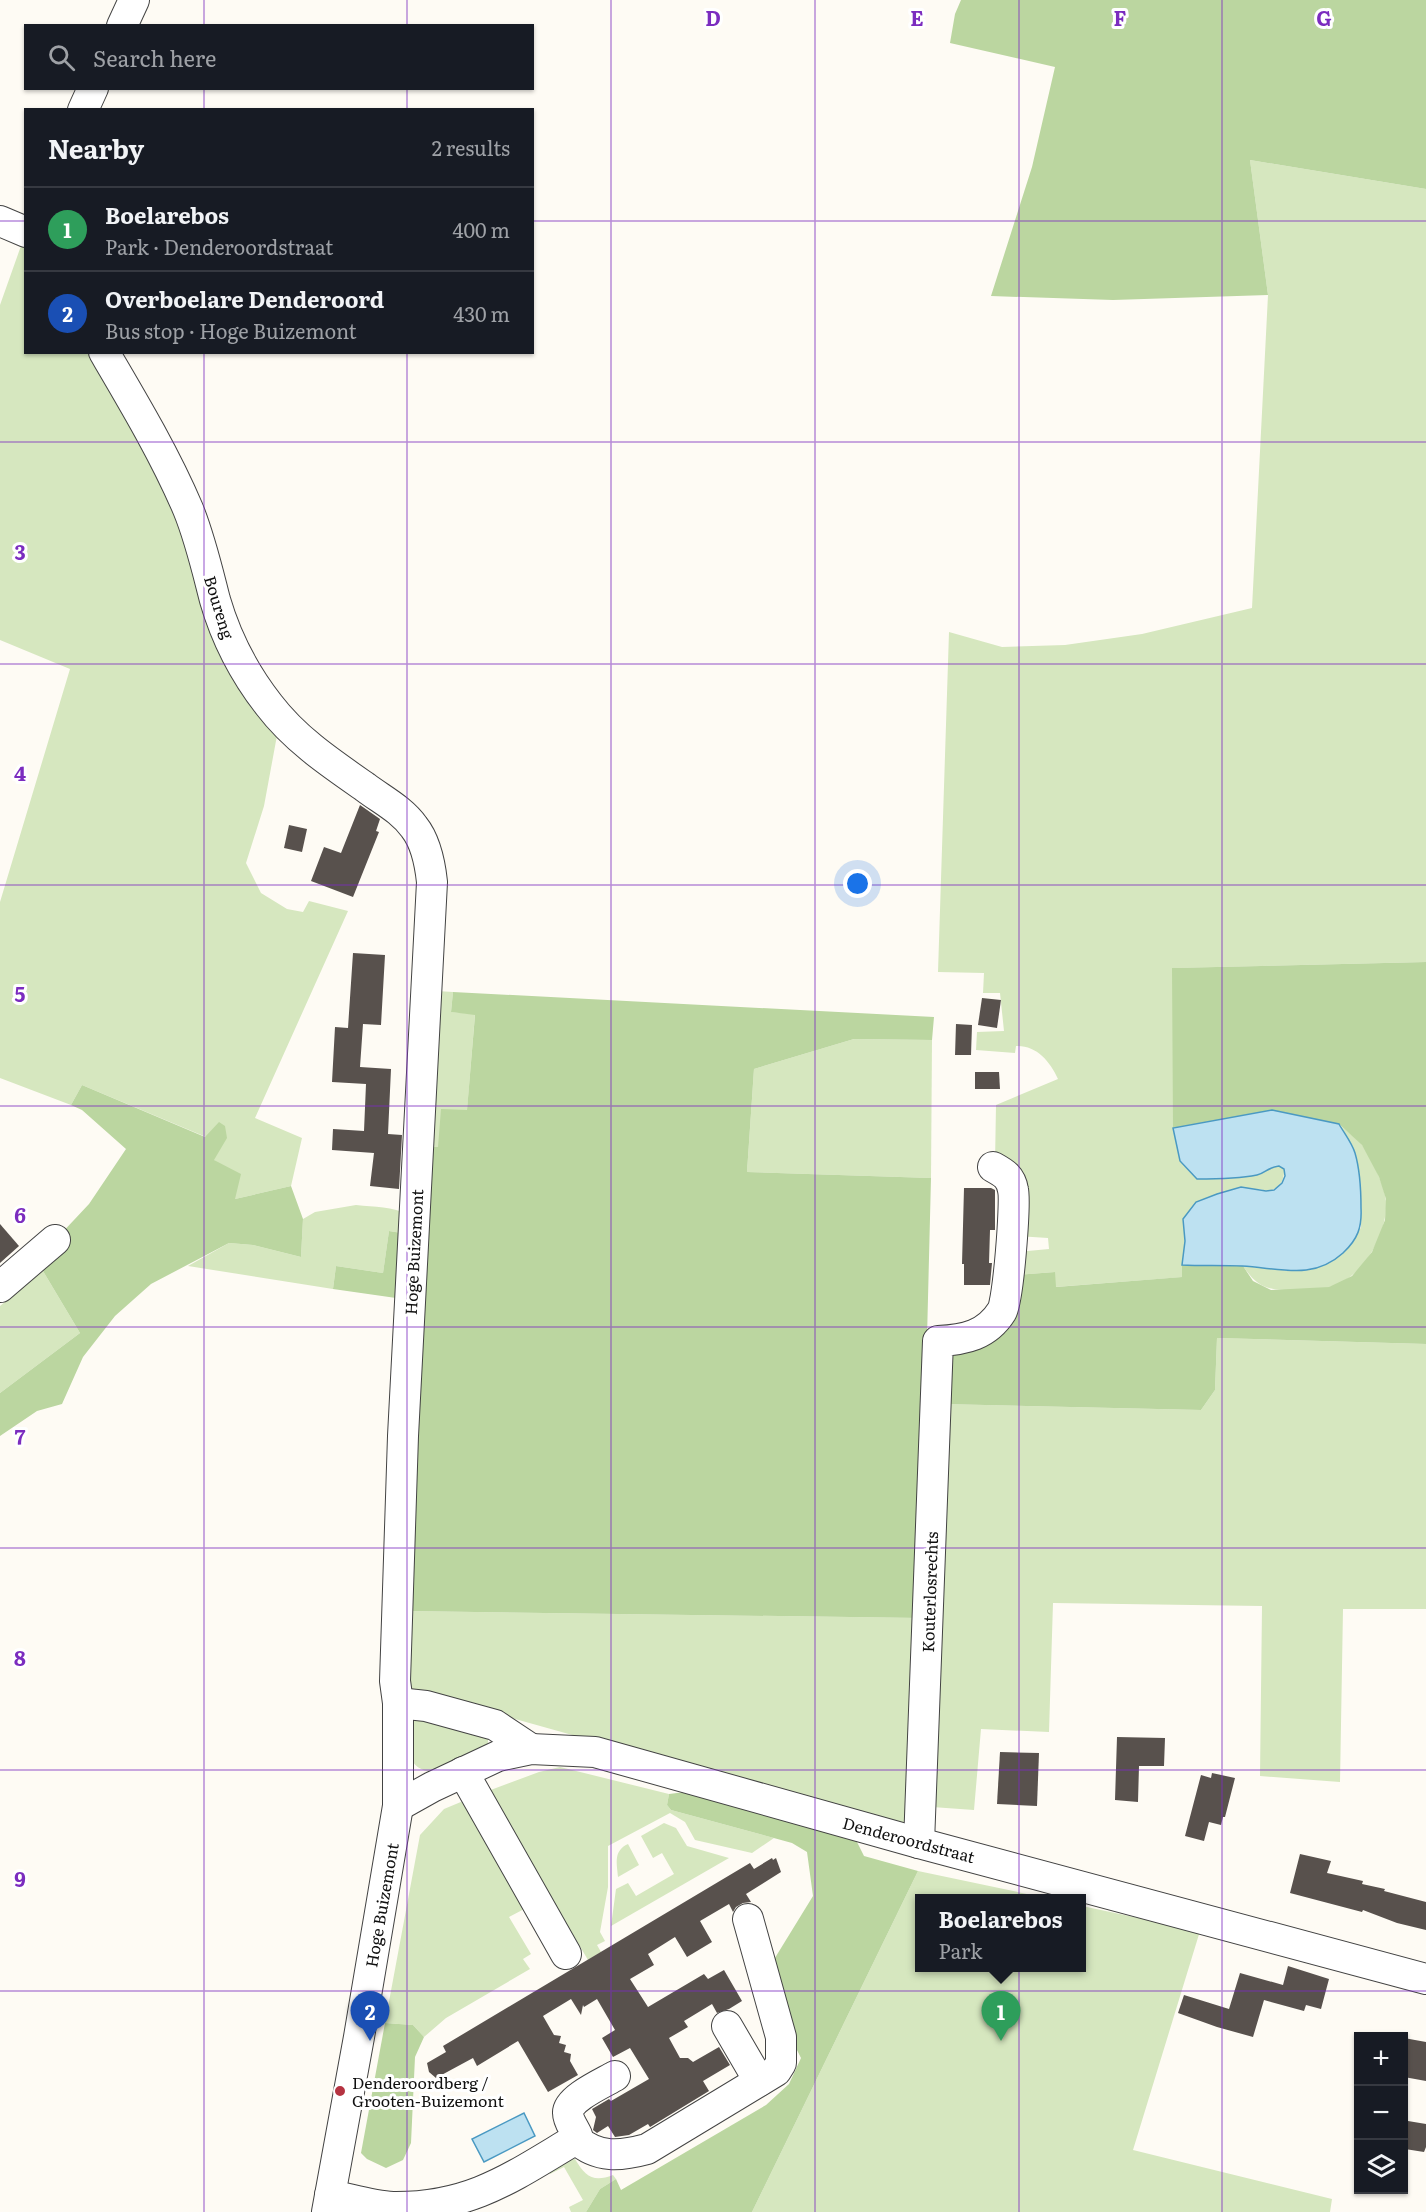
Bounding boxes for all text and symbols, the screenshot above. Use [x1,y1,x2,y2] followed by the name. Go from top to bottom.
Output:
[705,2,721,32] text: D
[910,2,924,32] text: E
[1114,2,1127,32] text: F
[1316,2,1332,32] text: G
[24,24,534,90] search box
[45,41,78,74] icon: search
[93,41,216,74] text: Search here
[48,128,144,167] text: Nearby
[432,132,510,162] text: 2 results
[105,198,229,231] text: Boelarebos
[63,214,72,244] text: 1
[452,214,510,244] text: 400 m
[105,231,333,261] text: Park · Denderoordstraat
[105,282,384,315] text: Overboelare Denderoord
[62,298,73,328] text: 2
[453,298,510,328] text: 430 m
[105,315,357,345] text: Bus stop · Hoge Buizemont
[14,536,26,566] text: 3
[199,572,241,642] street label: Boureng
[14,757,26,787] text: 4
[843,869,872,898] your location
[15,978,26,1008] text: 5
[398,1188,428,1316] street label: Hoge Buizemont
[14,1199,26,1229] text: 6
[15,1421,26,1451] text: 7
[915,1531,943,1653] street label: Kouterlosrechts
[14,1642,26,1672] text: 8
[840,1810,978,1868] street label: Denderoordstraat
[358,1840,404,1969] street label: Hoge Buizemont
[14,1863,26,1893] text: 9
[915,1894,1086,1972] popup
[938,1902,1063,1935] text: Boelarebos
[938,1935,982,1965] text: Park
[350,1992,389,2041] pin: 2
[982,1992,1020,2041] pin: 1
[1354,2032,1408,2194] map controls
[1354,2032,1408,2086] button: +
[352,2070,504,2112] place label: Denderoordberg / Grooten-Buizemont
[333,2084,347,2098] marker: Denderoordberg / Grooten-Buizemont
[1354,2086,1408,2140] button: −
[1354,2140,1408,2194] button: layers

